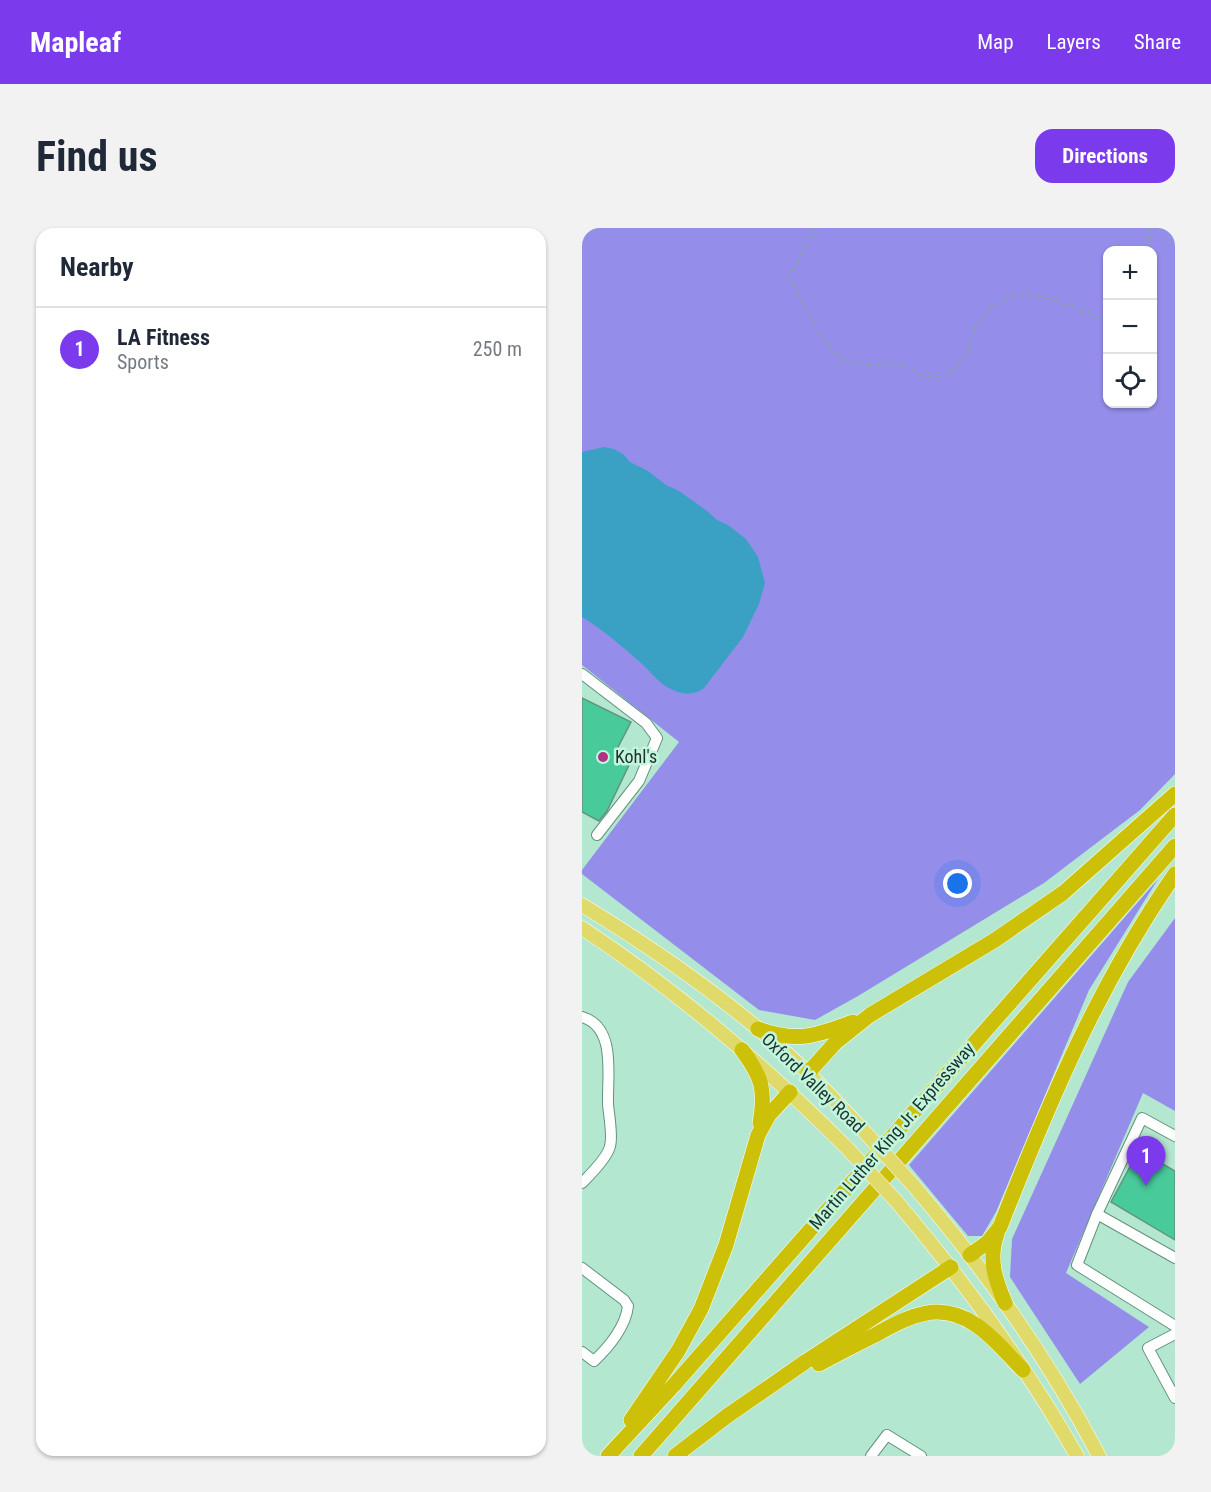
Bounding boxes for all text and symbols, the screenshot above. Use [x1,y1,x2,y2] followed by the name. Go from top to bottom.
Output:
[30,26,121,59] text: Mapleaf
[977,30,1014,54] text: Map
[1047,30,1101,54] text: Layers
[1134,30,1181,54] text: Share
[1035,129,1175,183] button: Directions
[36,132,157,181] text: Find us
[1103,246,1157,408] map controls
[1103,246,1157,300] button: +
[60,252,134,282] text: Nearby
[1103,300,1157,354] button: −
[117,325,210,350] text: LA Fitness
[74,337,85,361] text: 1
[473,337,522,361] text: 250 m
[117,350,169,374] text: Sports
[1103,354,1157,408] button: locate
[615,746,657,767] place label: Kohl's
[596,750,610,764] marker: Kohl's
[943,869,972,898] your location
[758,1028,869,1137] street label: Oxford Valley Road
[805,1038,979,1233] street label: Martin Luther King Jr. Expressway
[1126,1136,1166,1186] pin: 1

